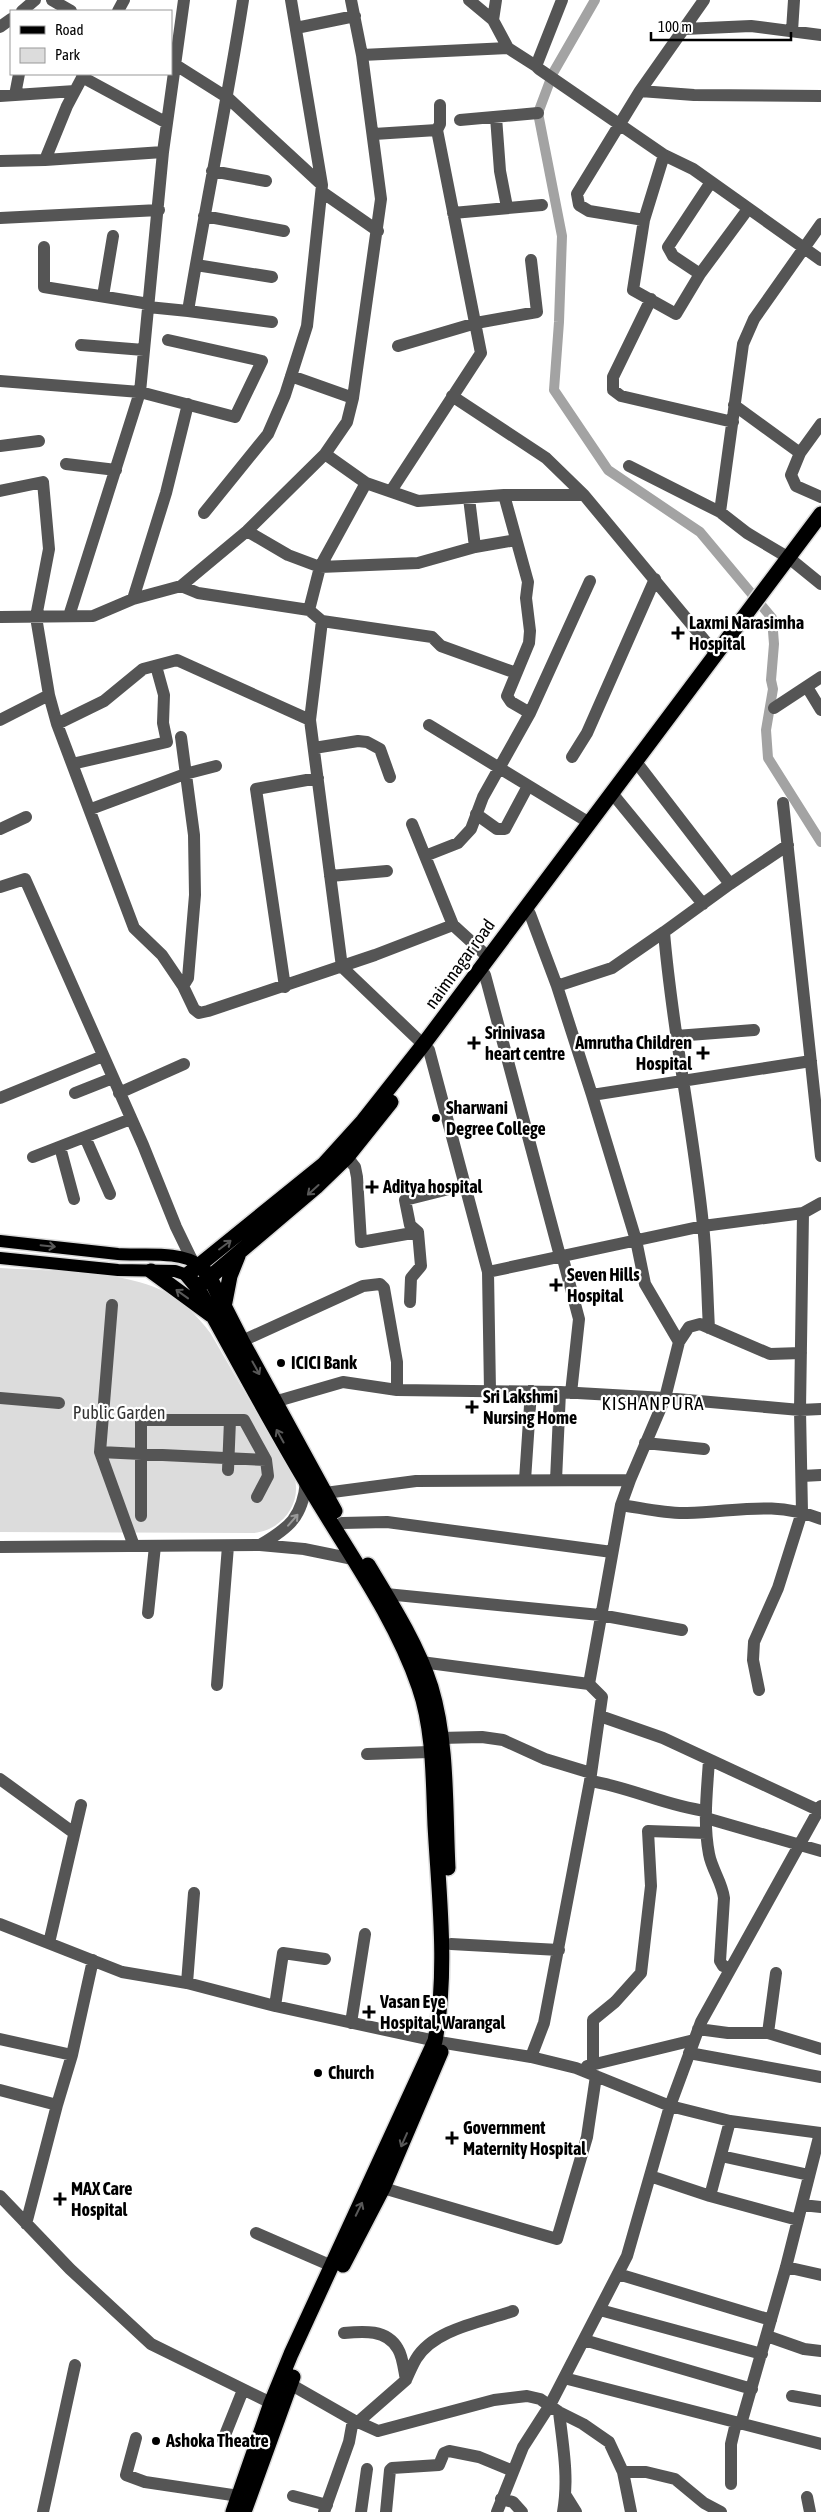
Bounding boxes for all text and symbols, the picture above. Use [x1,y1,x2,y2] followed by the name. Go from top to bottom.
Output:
[10,10,172,75] legend
[651,10,791,42] scale bar
[658,18,692,35] text: 100 m
[55,21,84,38] text: Road
[55,46,80,63] text: Park
[689,612,804,654] place label: Laxmi Narasimha Hospital
[671,626,685,640] marker: Laxmi Narasimha Hospital
[420,915,499,1013] street label: naimnagar road
[485,1022,565,1064] place label: Srinivasa heart centre
[574,1032,692,1074] place label: Amrutha Children Hospital
[467,1036,481,1050] marker: Srinivasa heart centre
[696,1046,710,1060] marker: Amrutha Children Hospital
[446,1097,546,1139] place label: Sharwani Degree College
[430,1112,442,1124] marker: Sharwani Degree College
[382,1176,483,1197] place label: Aditya hospital
[365,1180,379,1194] marker: Aditya hospital
[306,1184,319,1195] one-way arrow
[218,1240,232,1250] one-way arrow
[40,1241,56,1251] one-way arrow
[567,1264,640,1306] place label: Seven Hills Hospital
[549,1278,563,1292] marker: Seven Hills Hospital
[175,1289,189,1299] one-way arrow
[291,1352,358,1373] place label: ICICI Bank
[275,1357,287,1369] marker: ICICI Bank
[252,1360,261,1375] one-way arrow
[483,1386,577,1428] place label: Sri Lakshmi Nursing Home
[601,1392,705,1414] district label: KISHANPURA
[465,1400,479,1414] marker: Sri Lakshmi Nursing Home
[73,1402,165,1423] park label: Public Garden
[275,1429,285,1443] one-way arrow
[287,1514,299,1527] one-way arrow
[379,1991,506,2033] place label: Vasan Eye Hospital, Warangal
[362,2005,376,2019] marker: Vasan Eye Hospital, Warangal
[328,2062,374,2083] place label: Church
[312,2067,324,2079] marker: Church
[463,2117,586,2159] place label: Government Maternity Hospital
[445,2131,459,2145] marker: Government Maternity Hospital
[399,2132,408,2147] one-way arrow
[71,2178,132,2220] place label: MAX Care Hospital
[53,2192,67,2206] marker: MAX Care Hospital
[355,2202,364,2217] one-way arrow
[165,2430,269,2451] place label: Ashoka Theatre
[150,2435,162,2447] marker: Ashoka Theatre

